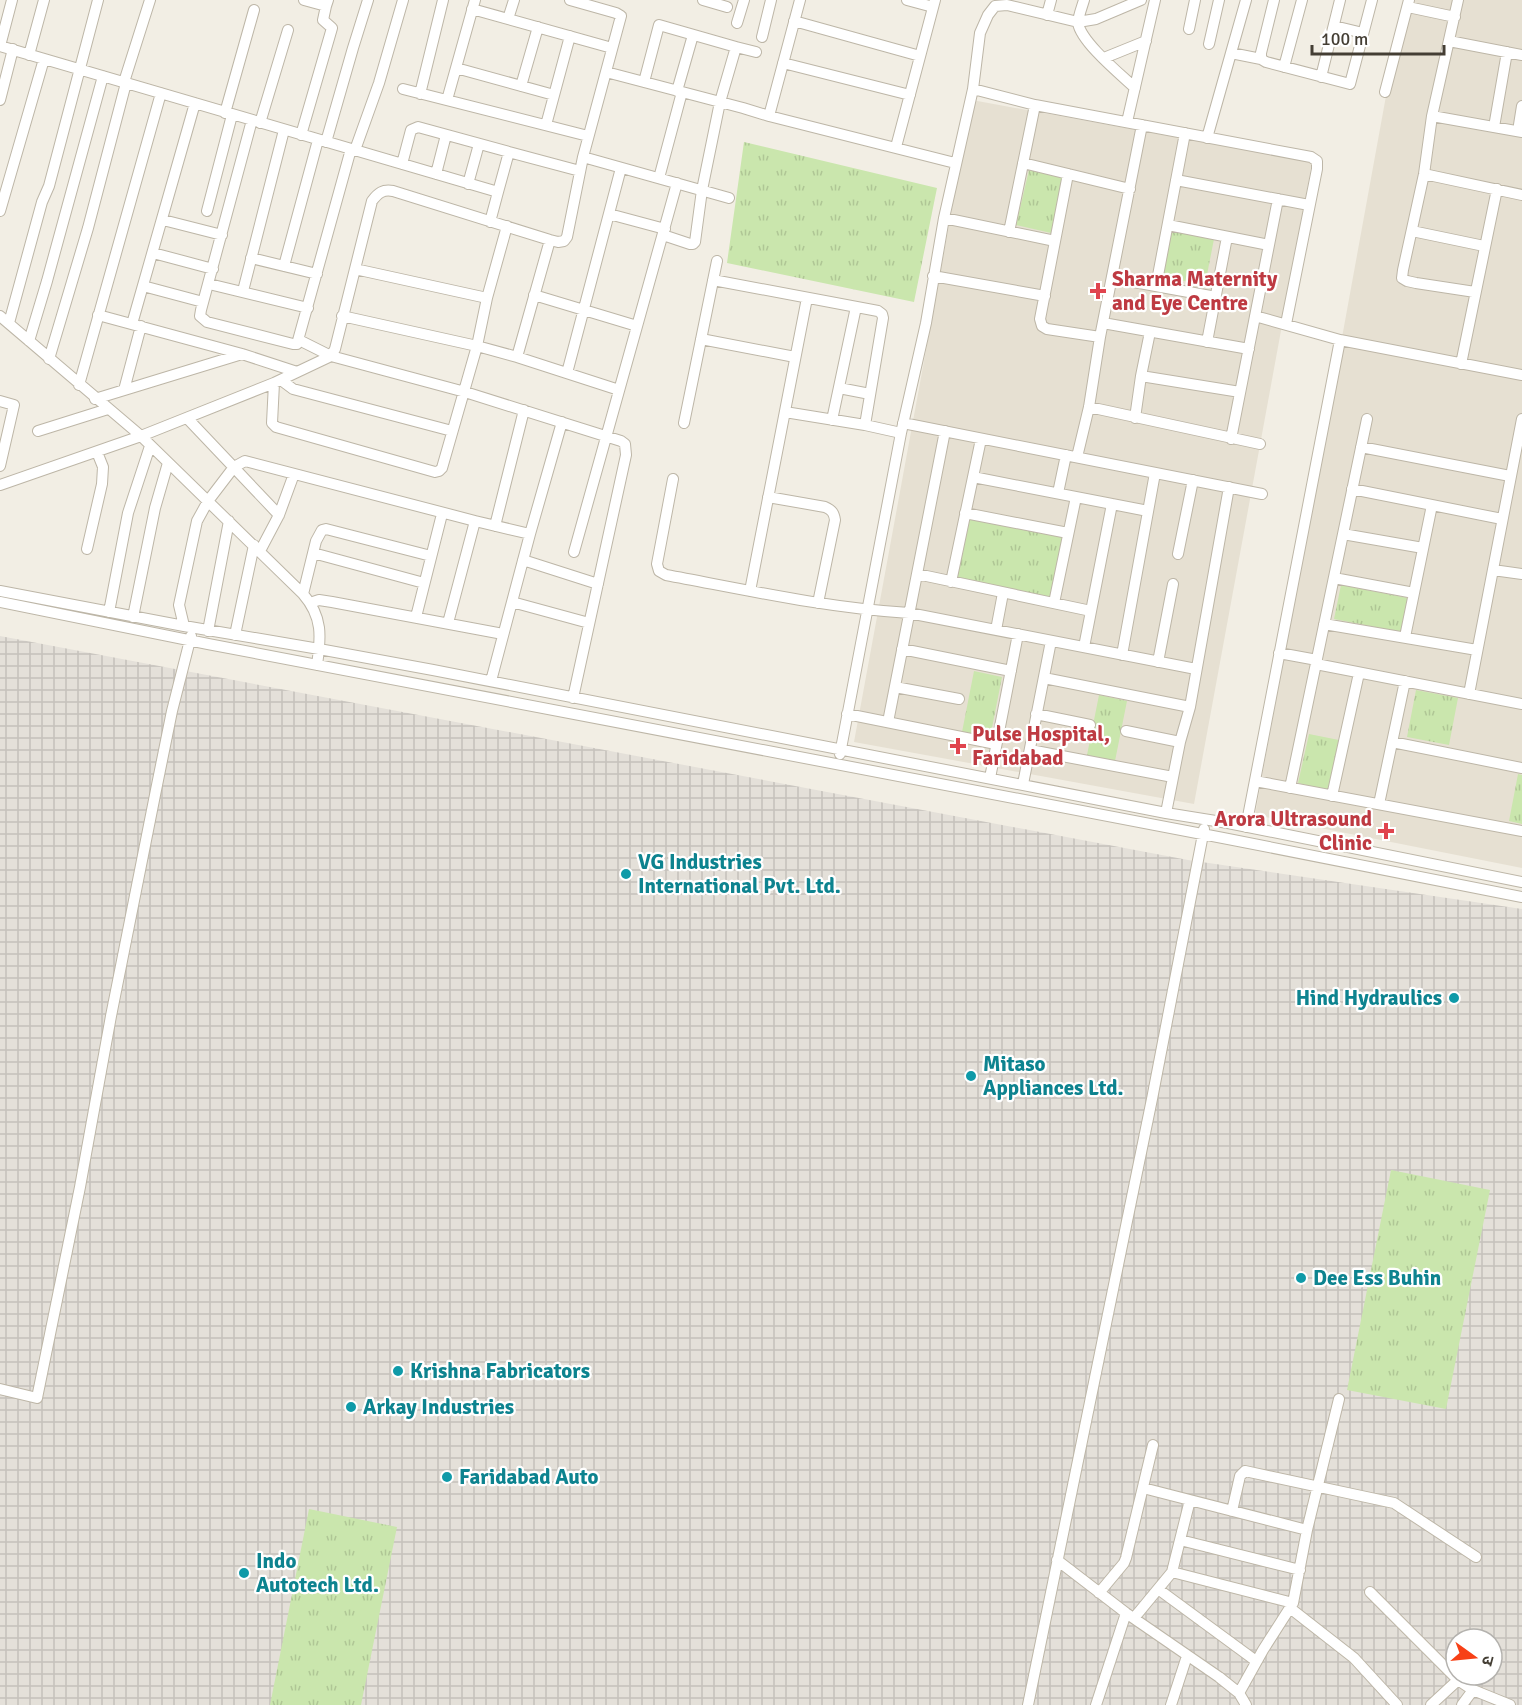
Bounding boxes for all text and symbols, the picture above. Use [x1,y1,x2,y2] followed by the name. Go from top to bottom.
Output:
[1312,18,1444,56] scale bar
[1321,28,1368,50] text: 100 m
[1112,266,1278,316] place label: Sharma Maternity and Eye Centre
[1089,282,1107,300] marker: Sharma Maternity and Eye Centre
[972,721,1110,771] place label: Pulse Hospital, Faridabad
[949,737,967,755] marker: Pulse Hospital, Faridabad
[1214,806,1372,856] place label: Arora Ultrasound Clinic
[1377,822,1395,840] marker: Arora Ultrasound Clinic
[638,849,841,899] place label: VG Industries International Pvt. Ltd.
[619,867,633,881] marker: VG Industries International Pvt. Ltd.
[1296,985,1442,1011] place label: Hind Hydraulics
[1447,991,1461,1005] marker: Hind Hydraulics
[983,1051,1124,1101] place label: Mitaso Appliances Ltd.
[964,1069,978,1083] marker: Mitaso Appliances Ltd.
[1313,1265,1441,1291] place label: Dee Ess Buhin
[1294,1271,1308,1285] marker: Dee Ess Buhin
[410,1358,590,1384] place label: Krishna Fabricators
[391,1364,405,1378] marker: Krishna Fabricators
[363,1394,514,1420] place label: Arkay Industries
[344,1400,358,1414] marker: Arkay Industries
[459,1464,598,1490] place label: Faridabad Auto
[440,1470,454,1484] marker: Faridabad Auto
[256,1548,379,1598] place label: Indo Autotech Ltd.
[237,1566,251,1580] marker: Indo Autotech Ltd.
[1444,1627,1504,1687] north arrow
[1476,1654,1498,1668] text: उ

